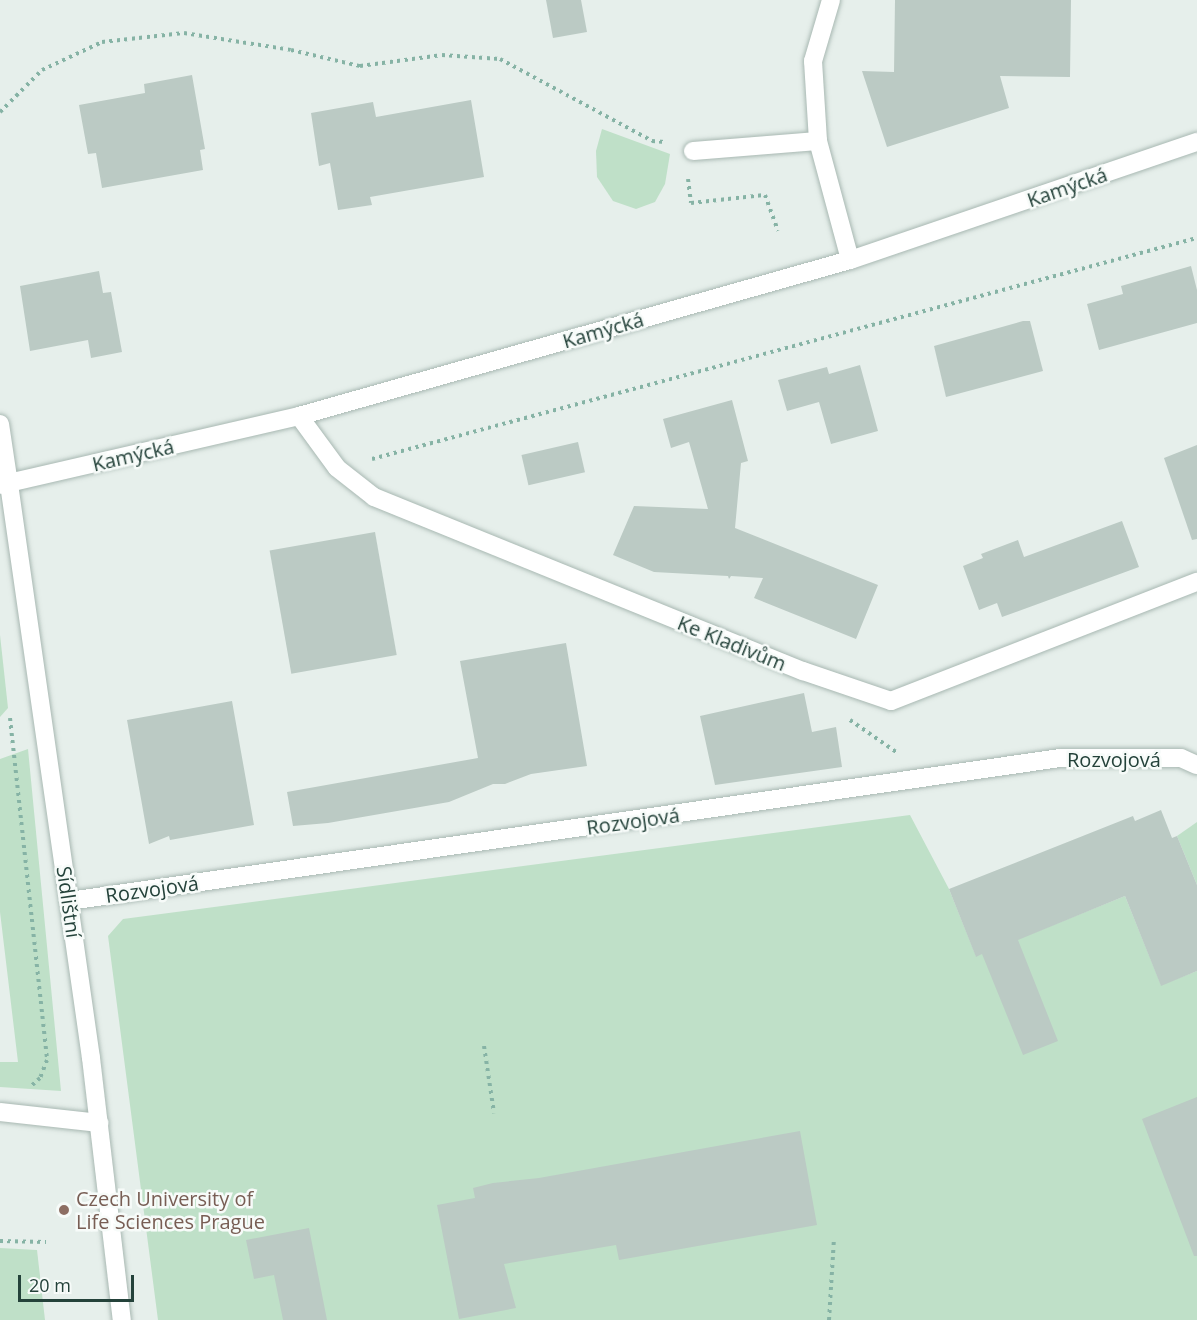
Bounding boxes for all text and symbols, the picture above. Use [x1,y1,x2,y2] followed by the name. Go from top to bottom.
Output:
[1024,162,1110,212] street label: Kamýcká
[560,307,646,353] street label: Kamýcká
[90,434,176,476] street label: Kamýcká
[674,610,790,676] street label: Ke Kladivům
[1067,747,1161,771] street label: Rozvojová
[585,803,681,839] street label: Rozvojová
[52,865,86,939] street label: Sídlištní
[104,871,200,907] street label: Rozvojová
[76,1186,265,1233] place label: Czech University of Life Sciences Prague
[57,1203,71,1217] marker: Czech University of Life Sciences Prague
[21,1263,136,1301] scale bar
[29,1273,71,1297] text: 20 m

